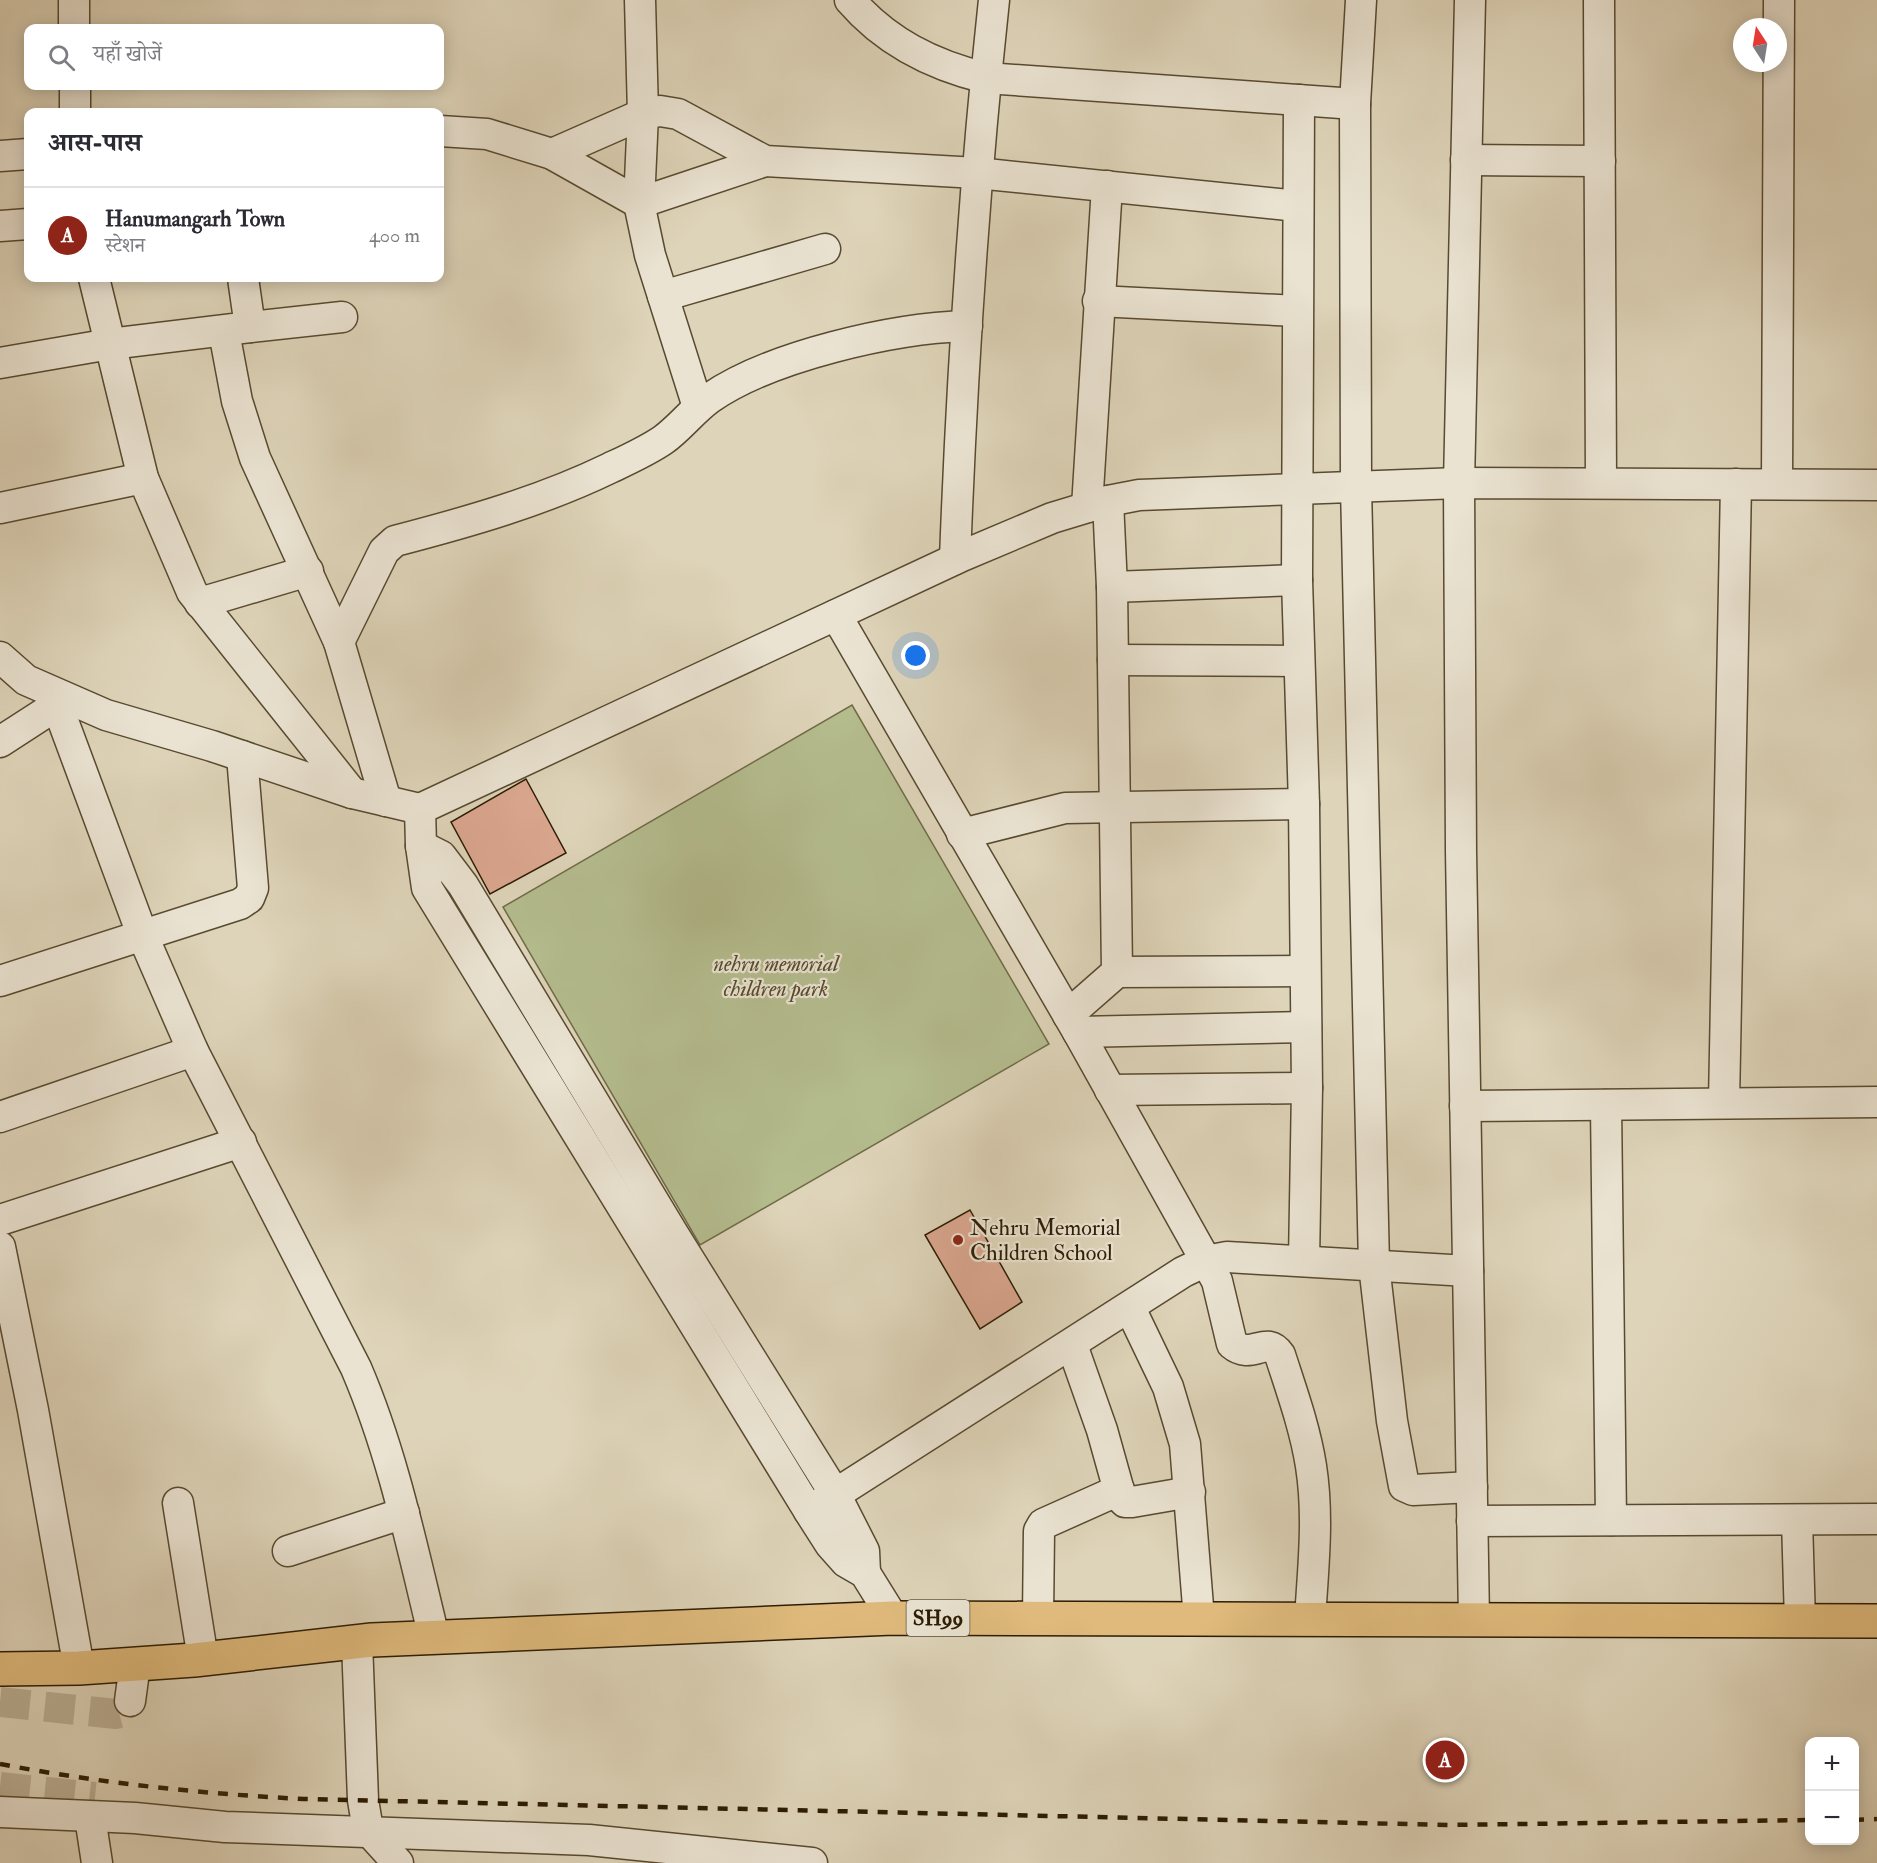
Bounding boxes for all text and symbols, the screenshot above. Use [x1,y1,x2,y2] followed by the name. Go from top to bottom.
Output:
[1733,18,1787,72] north arrow
[24,24,444,90] search box
[93,40,162,68] text: यहाँ खोजें
[45,41,78,74] icon: search
[48,127,142,159] text: आस-पास
[105,205,285,233] text: Hanumangarh Town
[61,223,74,248] text: A
[369,223,420,248] text: 400 m
[105,233,145,258] text: स्टेशन
[901,641,930,670] your location
[714,950,840,1003] park label: nehru memorial children park
[970,1214,1121,1267] place label: Nehru Memorial Children School
[951,1233,965,1247] marker: Nehru Memorial Children School
[906,1600,970,1636] road number: SH99
[1805,1737,1859,1845] map controls
[1805,1737,1859,1791] button: +
[1426,1738,1464,1782] pin: A
[1805,1791,1859,1845] button: −

